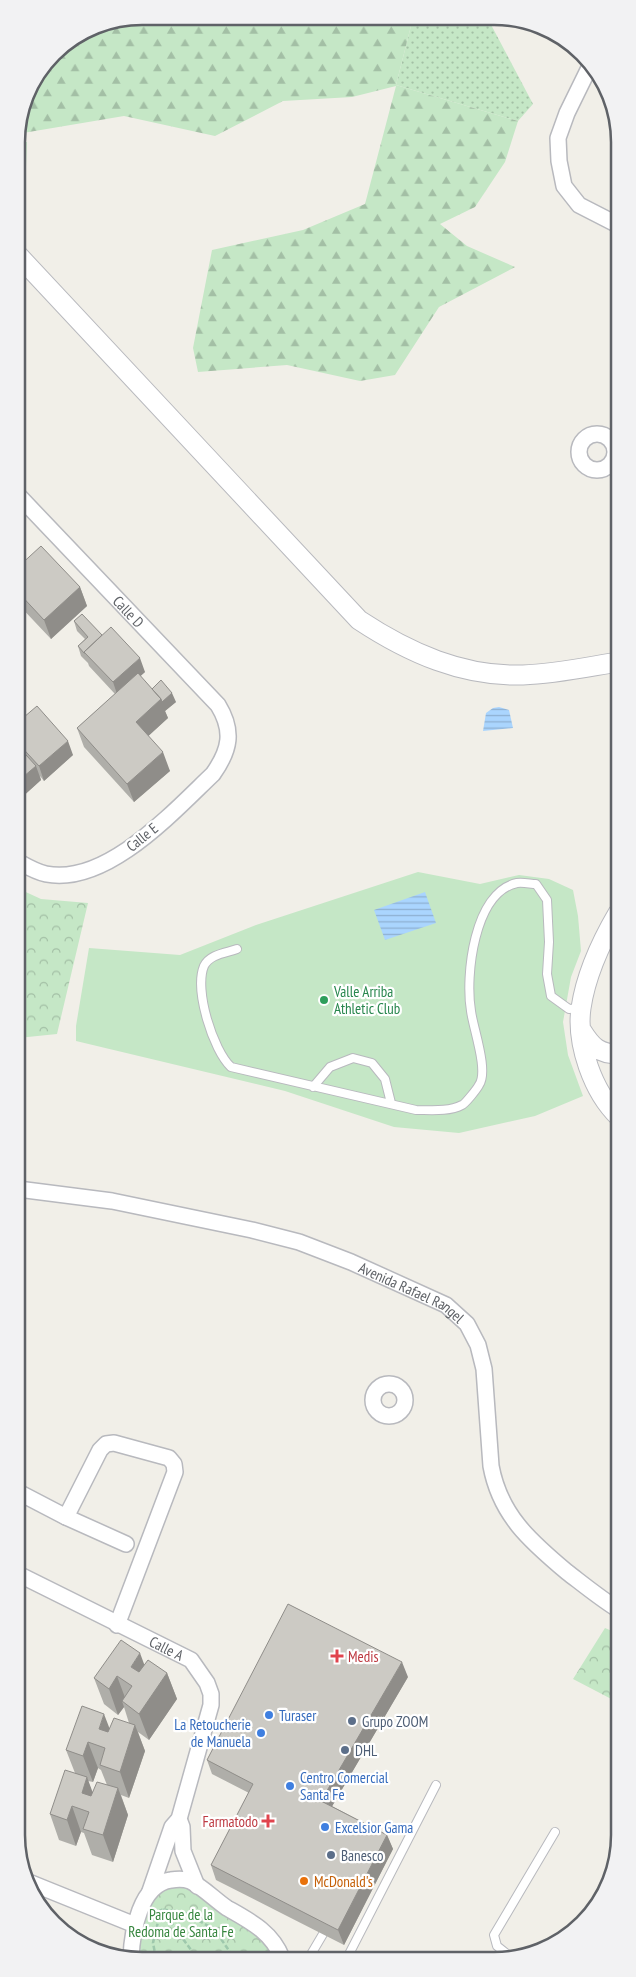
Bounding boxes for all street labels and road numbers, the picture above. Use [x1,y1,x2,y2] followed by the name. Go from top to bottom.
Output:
[109,591,148,631] street label: Calle D
[122,818,162,856] street label: Calle E
[356,1257,469,1327] street label: Avenida Rafael Rangel
[146,1631,188,1665] street label: Calle A

